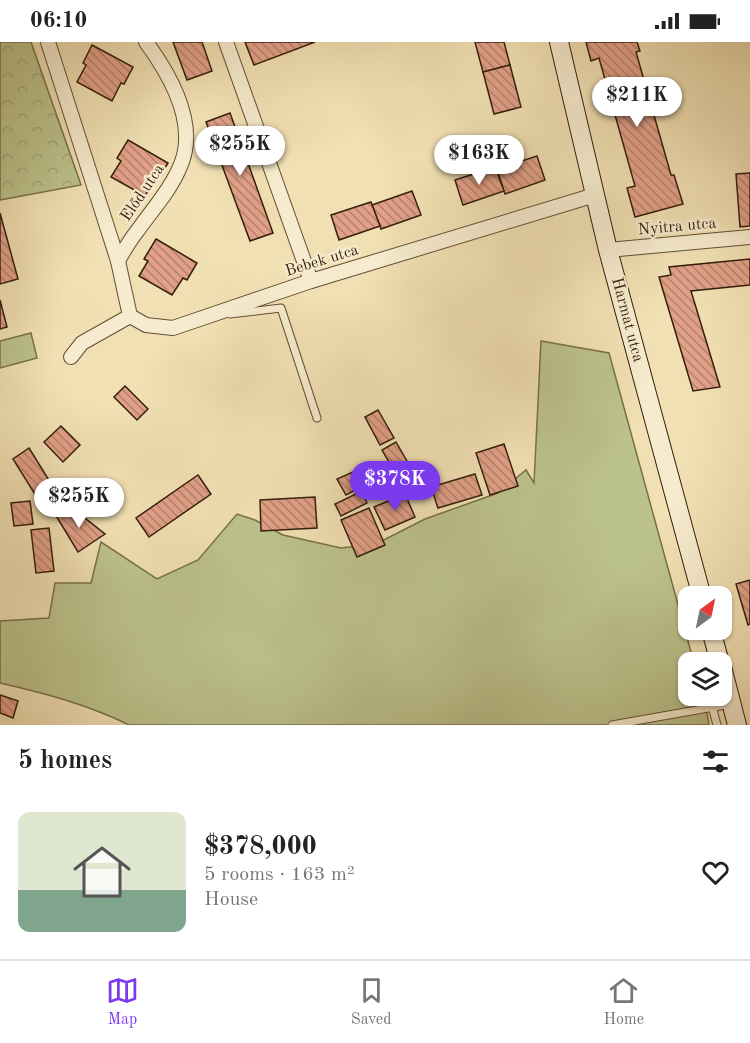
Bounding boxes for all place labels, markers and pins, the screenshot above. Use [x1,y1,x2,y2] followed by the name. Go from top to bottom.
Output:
[595,77,679,128] pin: $211K
[198,126,282,177] pin: $255K
[437,135,521,186] pin: $163K
[353,461,437,512] pin: $378K
[37,478,121,529] pin: $255K

